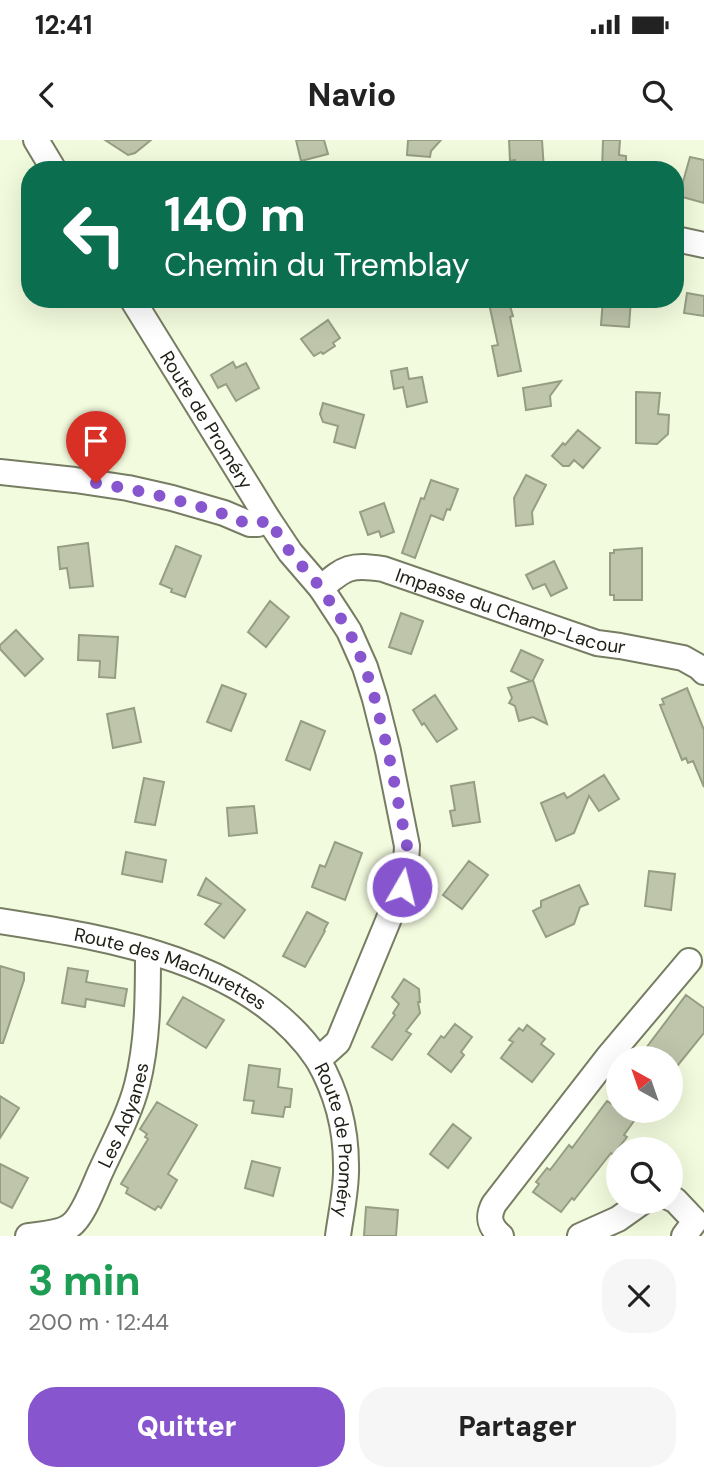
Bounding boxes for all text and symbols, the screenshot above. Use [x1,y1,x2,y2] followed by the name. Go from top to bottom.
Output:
[35,8,92,42] text: 12:41
[308,74,396,116] text: Navio
[28,76,66,114] icon: back
[638,76,676,114] icon: search
[164,182,306,246] text: 140 m
[49,189,140,280] icon: left
[164,244,469,286] text: Chemin du Tremblay
[154,346,259,494] street label: Route de Proméry
[66,411,126,483] pin
[77,422,115,460] icon: arrive
[392,562,628,660] street label: Impasse du Champ-Lacour
[365,850,439,924] position arrow
[72,922,272,1016] street label: Route des Machurettes
[606,1046,682,1124] north arrow
[606,1046,683,1214] map controls
[309,1058,358,1220] street label: Route de Proméry
[92,1061,155,1172] street label: Les Adyanes
[606,1137,683,1214] button: search
[28,1253,141,1308] text: 3 min
[602,1259,676,1333] button: close
[28,1307,169,1337] text: 200 m · 12:44
[28,1387,345,1467] button: Quitter
[359,1387,676,1467] button: Partager

